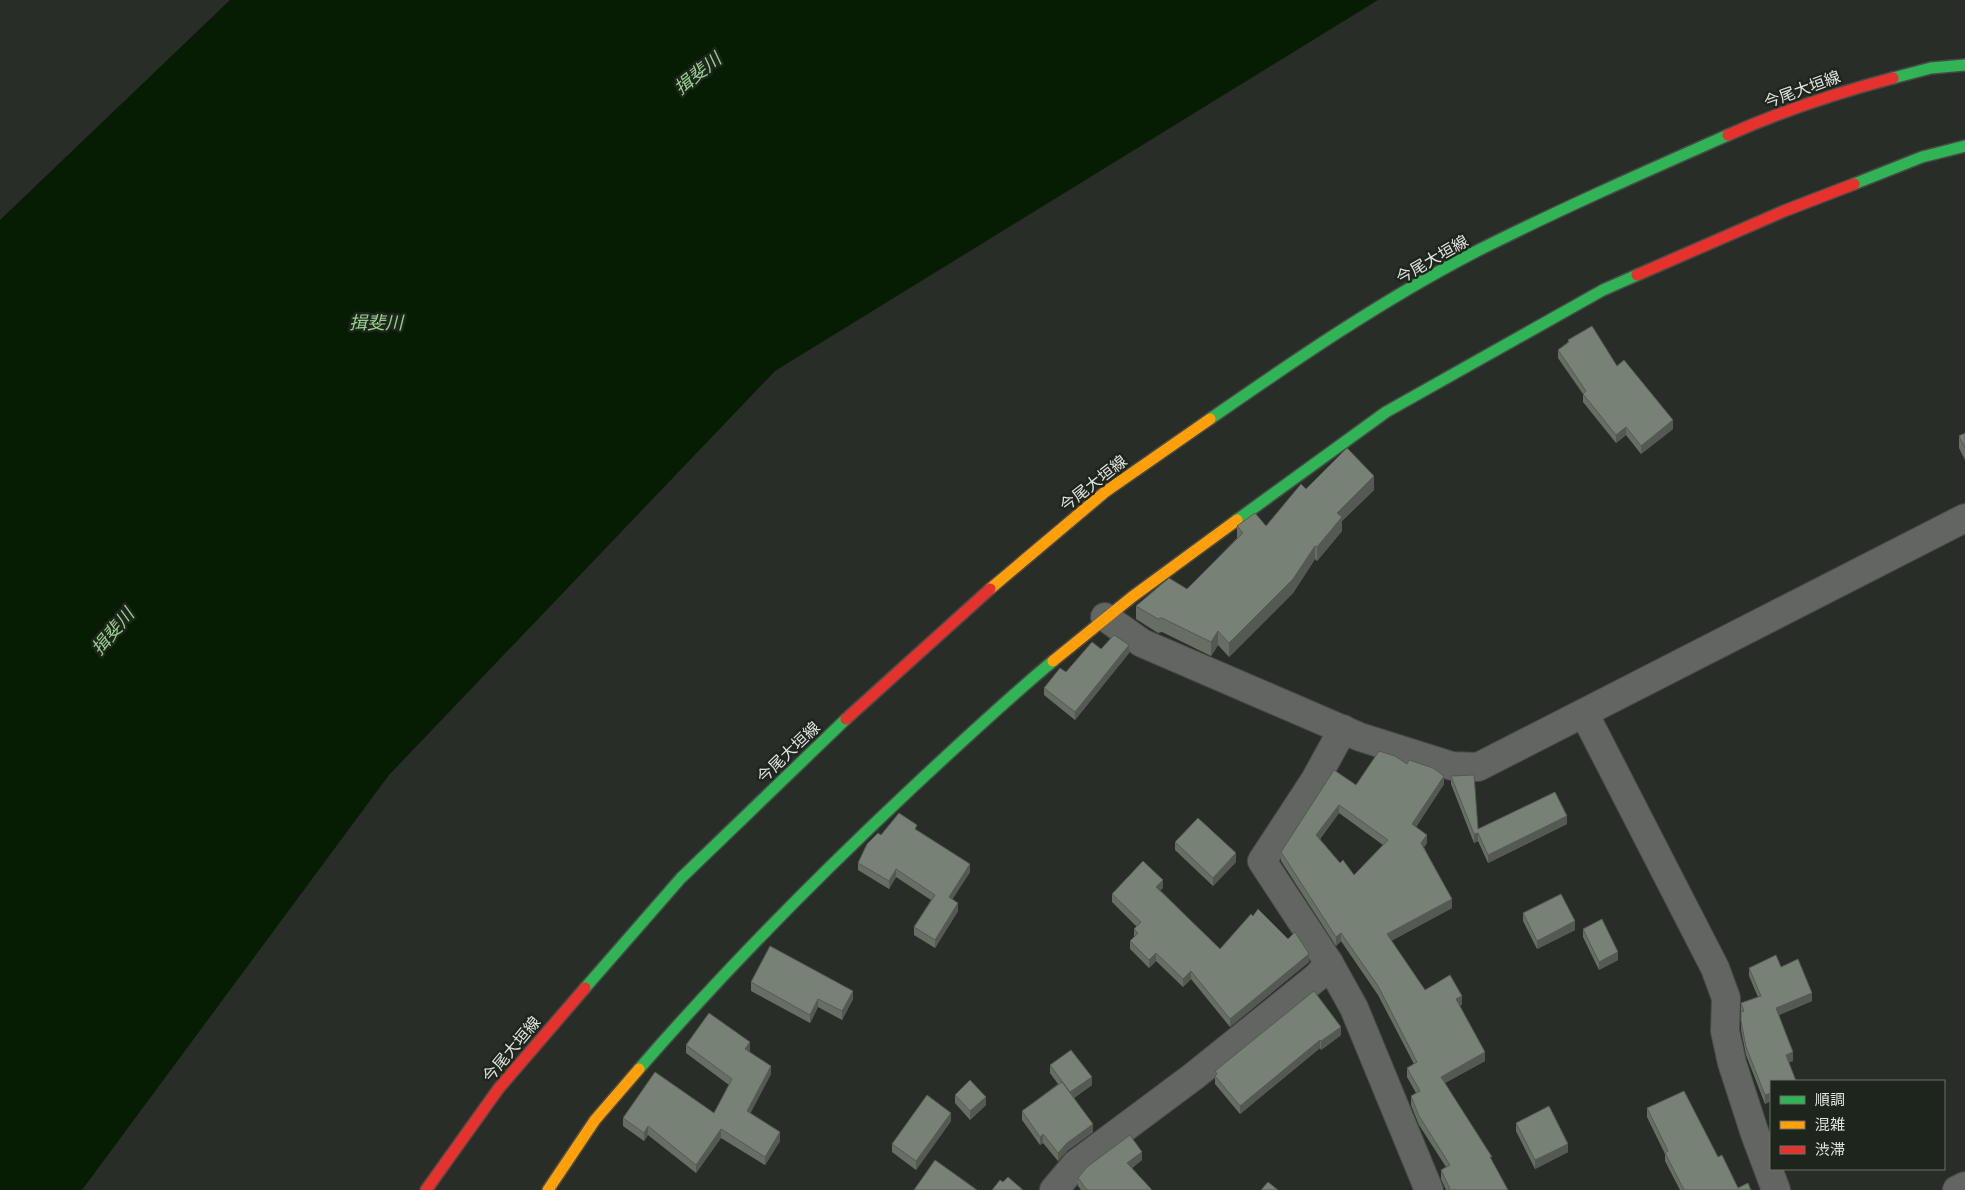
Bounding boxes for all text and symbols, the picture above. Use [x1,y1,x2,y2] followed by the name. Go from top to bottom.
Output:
[668,45,727,99] water label: 揖斐川
[1761,65,1843,113] street label: 今尾大垣線
[1392,229,1472,289] street label: 今尾大垣線
[349,310,405,334] water label: 揖斐川
[1055,450,1131,516] street label: 今尾大垣線
[85,601,140,659] water label: 揖斐川
[752,716,824,788] street label: 今尾大垣線
[477,1011,545,1087] street label: 今尾大垣線
[1770,1080,1945,1170] legend
[1815,1089,1845,1110] text: 順調
[1815,1114,1845,1135] text: 混雑
[1815,1139,1845,1160] text: 渋滞

